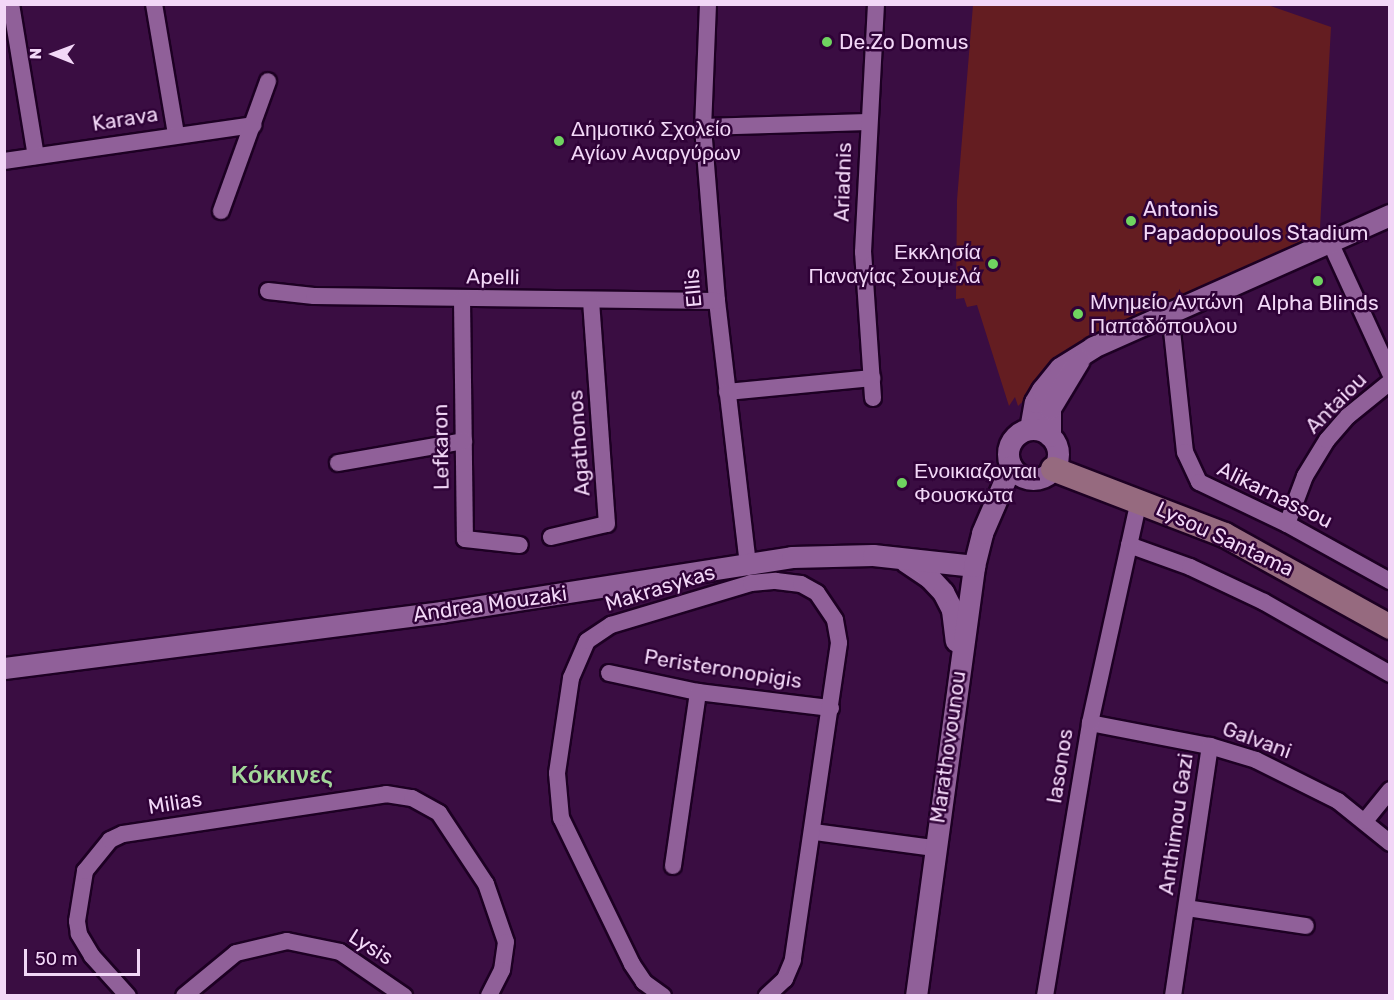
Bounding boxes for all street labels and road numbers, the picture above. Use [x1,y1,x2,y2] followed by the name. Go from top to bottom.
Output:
[90,101,160,137] street label: Karava
[829,142,857,222] street label: Ariadnis
[466,264,520,290] street label: Apelli
[679,268,707,308] street label: Ellis
[1300,367,1372,439] street label: Antaiou
[563,389,595,497] street label: Agathonos
[428,404,454,490] street label: Lefkaron
[1213,456,1337,534] street label: Alikarnassou
[1152,496,1298,582] street label: Lysou Santama
[602,559,718,617] street label: Makrasykas
[411,581,569,627] street label: Andrea Mouzaki
[642,644,804,694] street label: Peristeronopigis
[925,669,971,825] street label: Marathovounou
[1219,716,1295,764] street label: Galvani
[1042,727,1078,805] street label: Iasonos
[1154,751,1198,897] street label: Anthimou Gazi
[146,786,204,820] street label: Milias
[344,924,398,970] street label: Lysis

